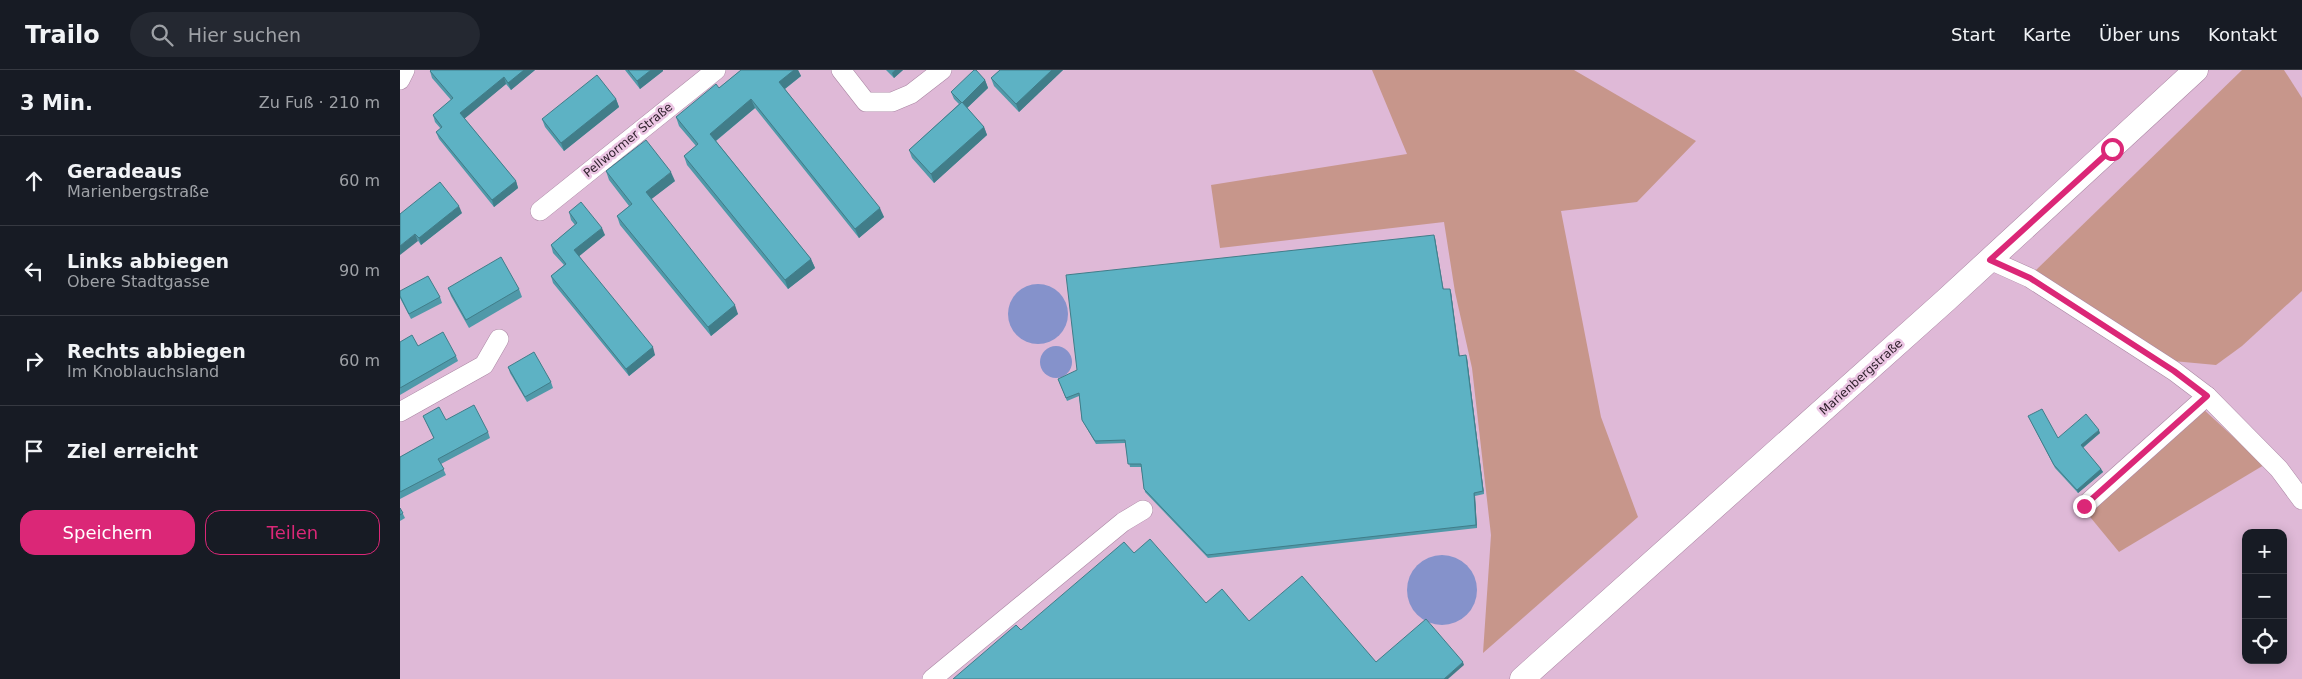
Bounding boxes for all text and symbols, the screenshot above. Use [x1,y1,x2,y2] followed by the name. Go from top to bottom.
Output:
[130,12,480,57] search box
[25,21,100,49] text: Trailo
[148,21,176,49] icon: search
[188,24,301,46] text: Hier suchen
[1951,24,1995,45] text: Start
[2023,24,2071,45] text: Karte
[2099,24,2180,45] text: Über uns
[2208,24,2277,45] text: Kontakt
[20,91,93,115] text: 3 Min.
[259,93,380,112] text: Zu Fuß · 210 m
[581,100,675,180] street label: Pellwormer Straße
[2101,138,2124,161] route start
[67,160,182,182] text: Geradeaus
[20,167,48,195] icon: ahead
[339,171,380,190] text: 60 m
[67,182,209,201] text: Marienbergstraße
[67,250,229,272] text: Links abbiegen
[20,257,48,285] icon: left
[339,261,380,280] text: 90 m
[67,272,210,291] text: Obere Stadtgasse
[1817,336,1905,418] street label: Marienbergstraße
[67,340,246,362] text: Rechts abbiegen
[20,347,48,375] icon: right
[339,351,380,370] text: 60 m
[67,362,219,381] text: Im Knoblauchsland
[20,437,48,465] icon: arrive
[67,440,198,462] text: Ziel erreicht
[2073,495,2096,518] route end
[20,510,195,555] button: Speichern
[205,510,380,555] button: Teilen
[2242,529,2287,664] map controls
[2242,529,2287,574] button: +
[2242,574,2287,619] button: −
[2242,619,2287,664] button: locate

